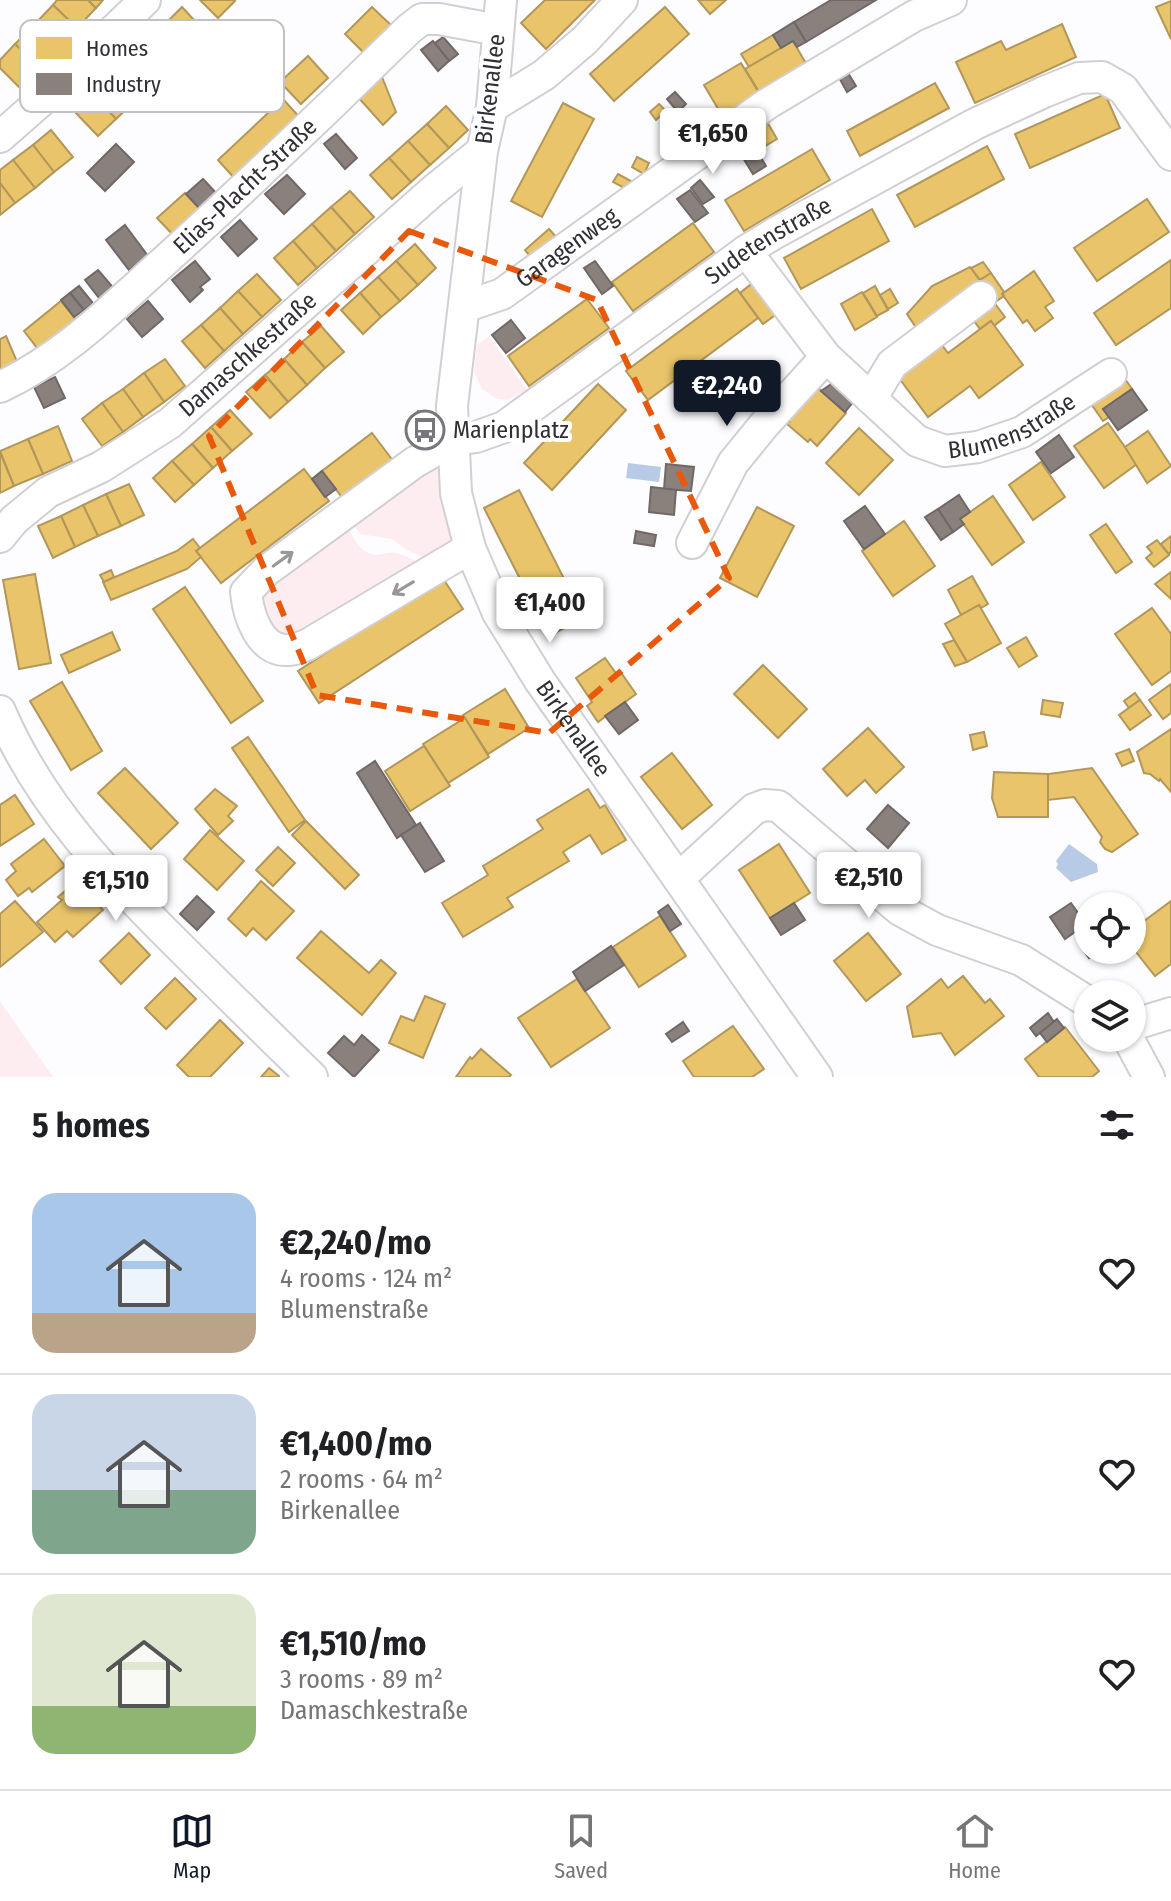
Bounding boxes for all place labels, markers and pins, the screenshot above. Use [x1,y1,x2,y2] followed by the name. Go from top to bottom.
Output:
[648,108,778,176] pin: €1,650
[662,360,792,428] pin: €2,240
[404,409,446,451] bus stop icon: Marienplatz
[453,416,569,444] place label: Marienplatz
[485,577,615,645] pin: €1,400
[804,852,934,920] pin: €2,510
[51,855,181,923] pin: €1,510

